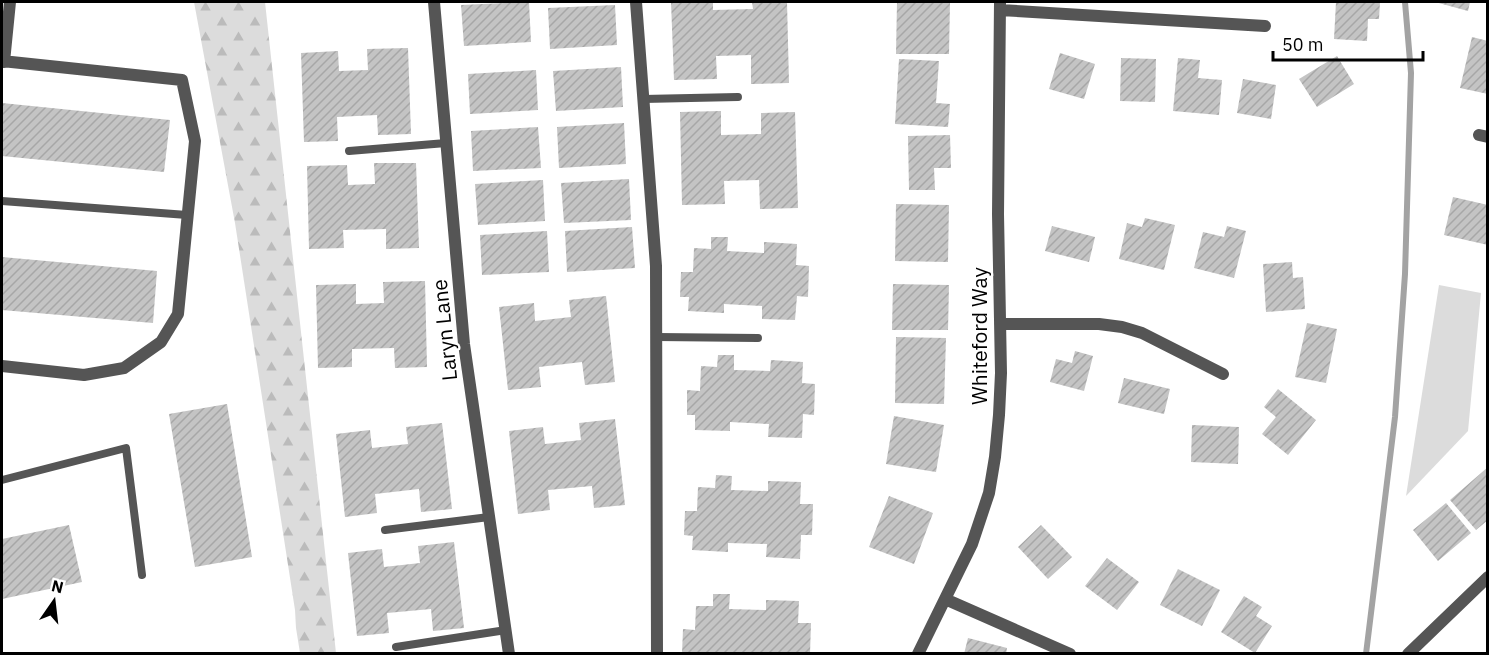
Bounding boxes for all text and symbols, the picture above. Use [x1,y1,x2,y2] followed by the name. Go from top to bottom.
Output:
[1273,24,1423,62] scale bar
[1282,33,1324,56] text: 50 m
[965,266,993,405] street label: Whiteford Way
[425,278,463,382] street label: Laryn Lane
[24,571,84,631] north arrow
[50,575,66,598] text: N

